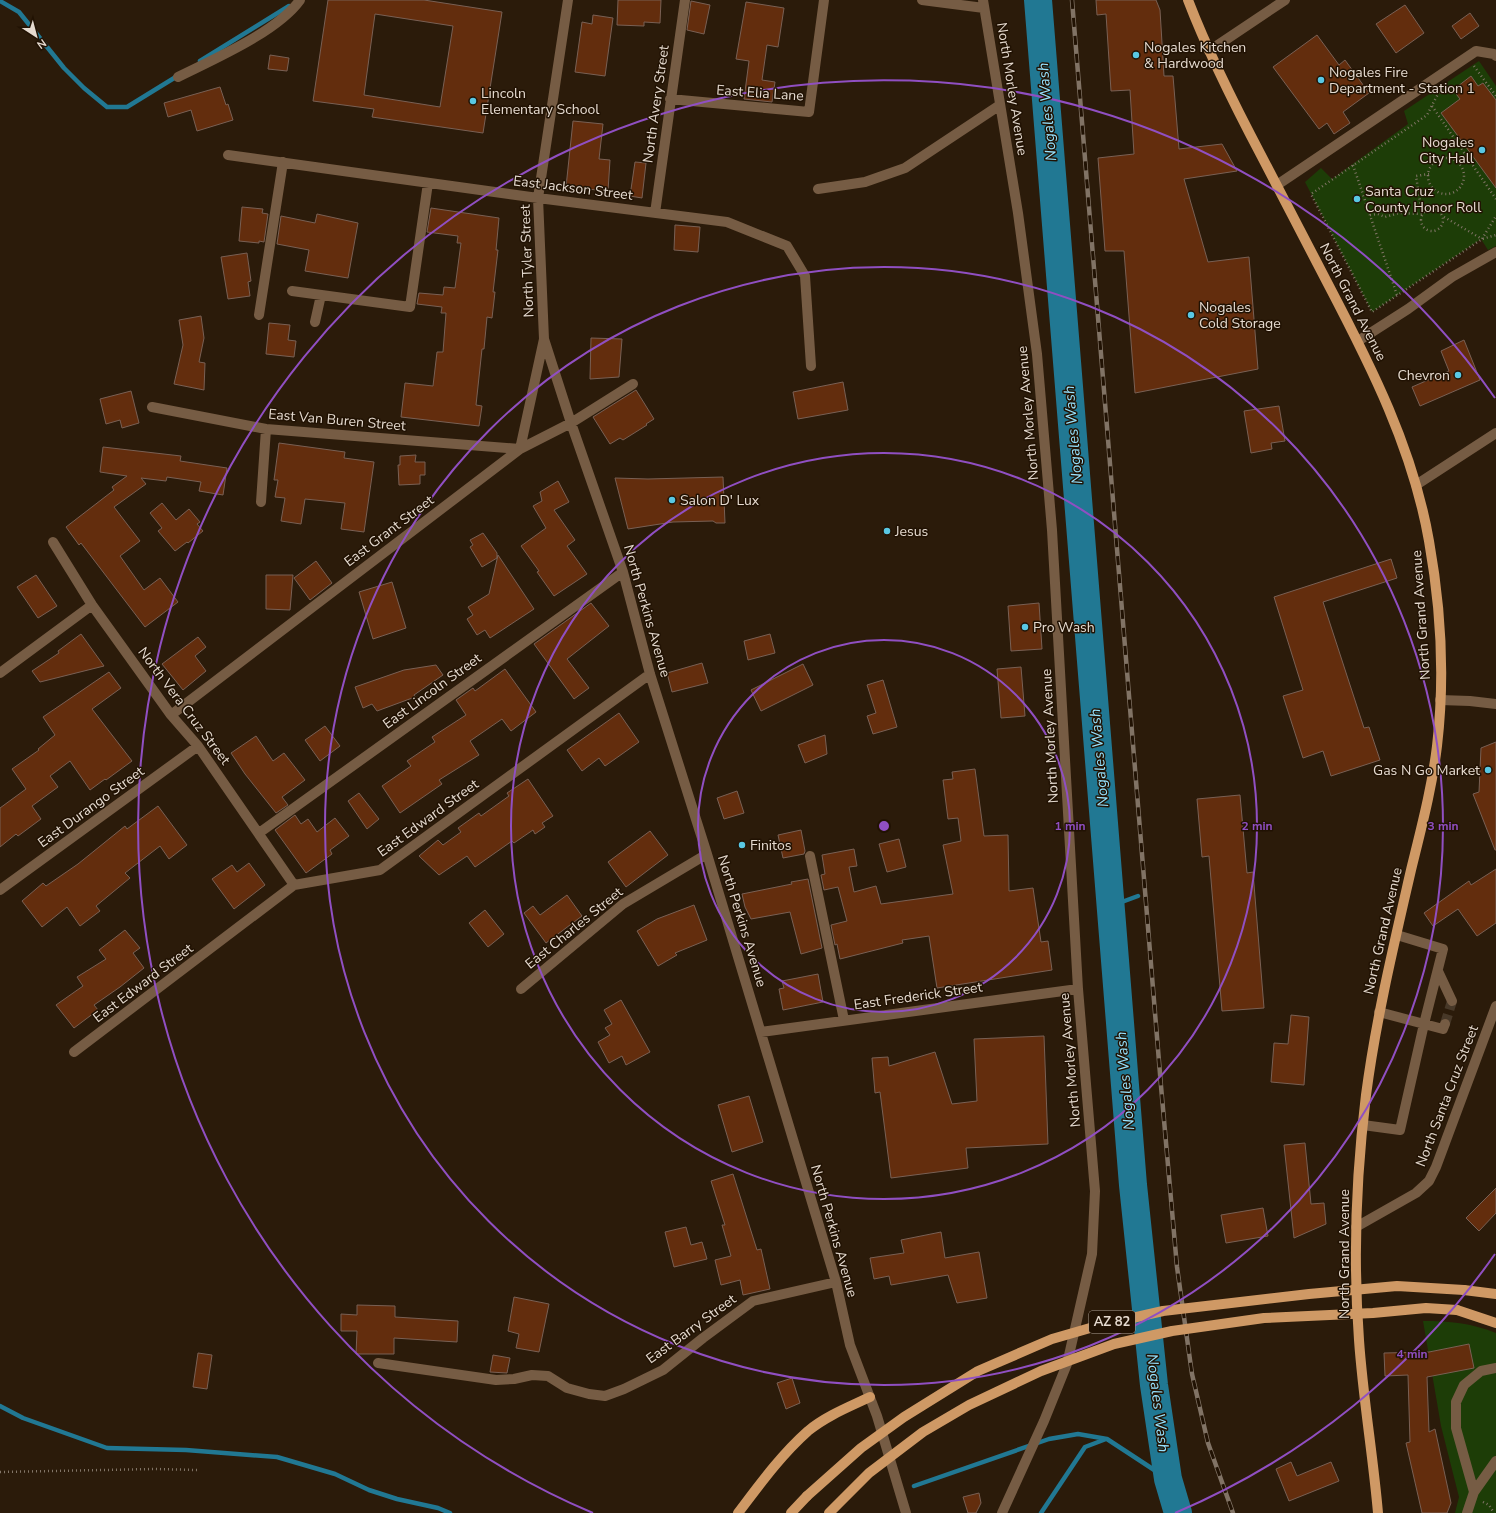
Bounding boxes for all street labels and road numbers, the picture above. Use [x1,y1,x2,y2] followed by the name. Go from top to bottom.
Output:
[992,21,1032,157] street label: North Morley Avenue
[638,44,674,164] street label: North Avery Street
[716,80,804,106] street label: East Elia Lane
[512,171,634,205] street label: East Jackson Street
[516,204,538,318] street label: North Tyler Street
[1315,240,1391,364] street label: North Grand Avenue
[1013,345,1043,481] street label: North Morley Avenue
[267,405,407,435] street label: East Van Buren Street
[340,491,438,571] street label: East Grant Street
[619,542,675,680] street label: North Perkins Avenue
[1407,550,1435,680] street label: North Grand Avenue
[133,643,235,769] street label: North Vera Cruz Street
[379,649,485,733] street label: East Lincoln Street
[1037,668,1063,804] street label: North Morley Avenue
[34,762,148,852] street label: East Durango Street
[374,775,483,861] street label: East Edward Street
[713,853,771,989] street label: North Perkins Avenue
[1359,866,1407,996] street label: North Grand Avenue
[521,883,627,973] street label: East Charles Street
[89,939,197,1027] street label: East Edward Street
[852,978,984,1014] street label: East Frederick Street
[1055,992,1085,1128] street label: North Morley Avenue
[1411,1022,1483,1170] street label: North Santa Cruz Street
[806,1162,862,1300] street label: North Perkins Avenue
[1335,1189,1354,1319] street label: North Grand Avenue
[642,1290,740,1368] street label: East Barry Street
[1089,1311,1135,1333] road number: AZ 82

